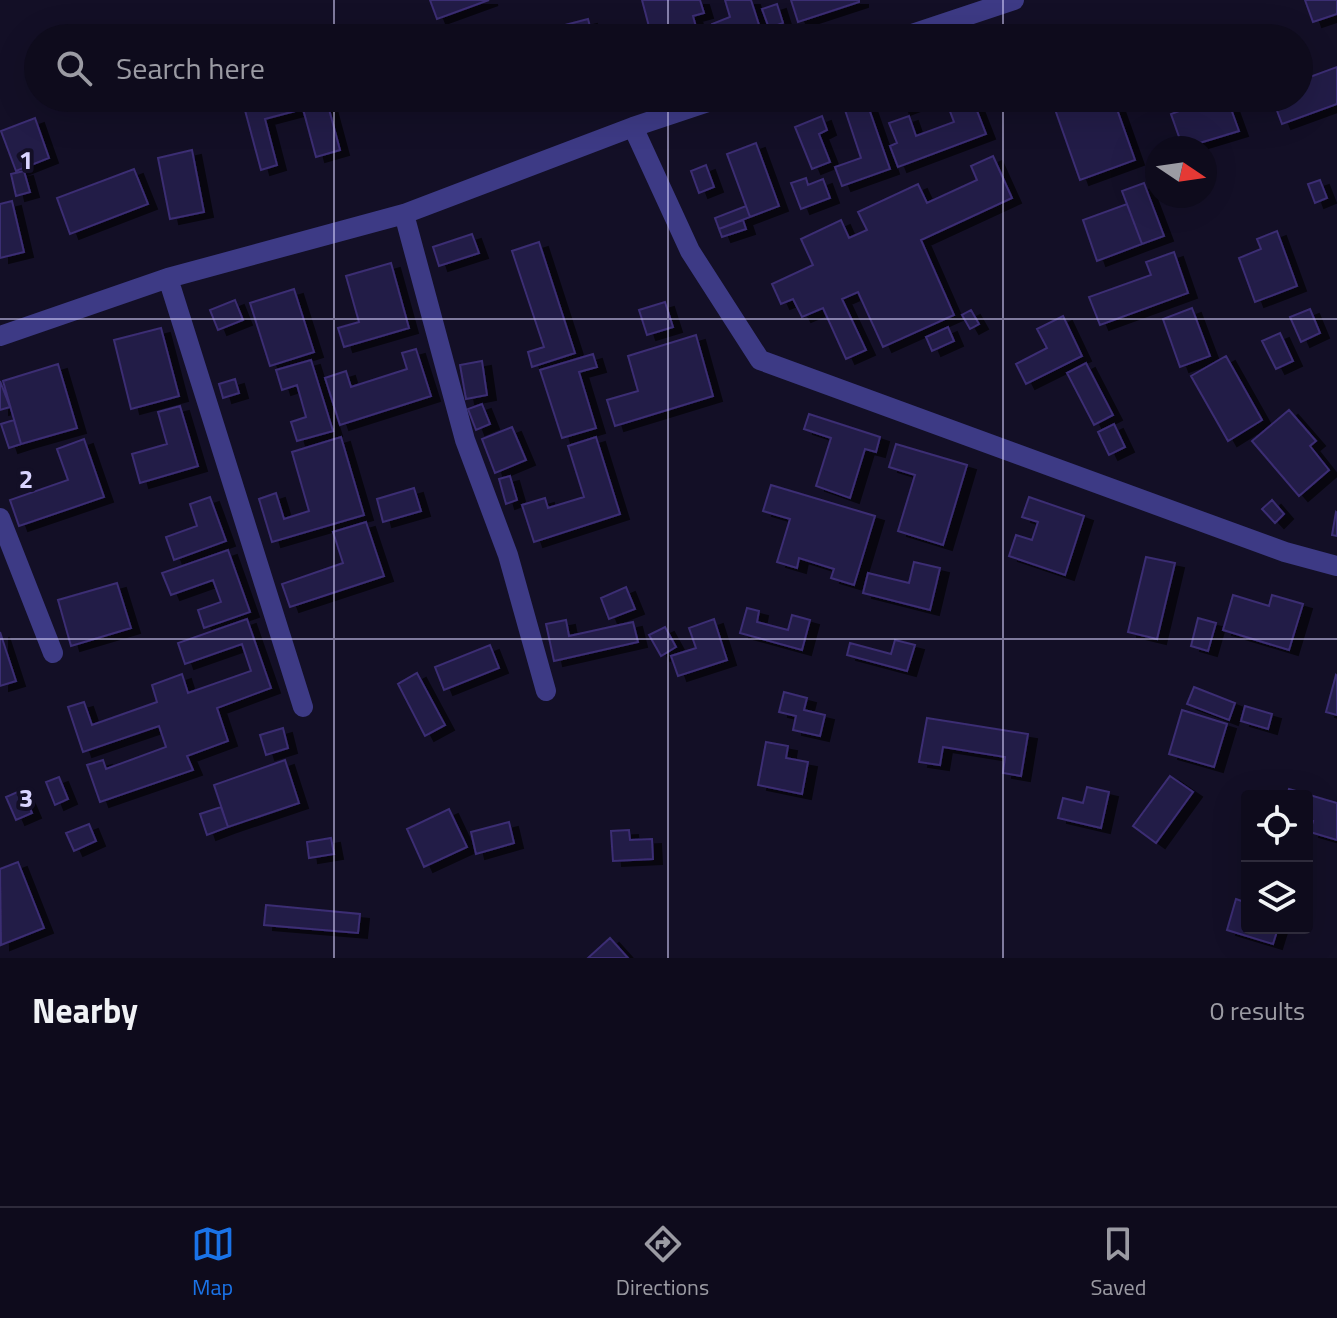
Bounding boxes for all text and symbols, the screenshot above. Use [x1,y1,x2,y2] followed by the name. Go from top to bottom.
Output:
[24,24,1313,112] search box
[116,45,265,91] text: Search here
[52,46,96,90] icon: search
[1145,136,1217,208] north arrow
[19,140,33,179] text: 1
[19,459,33,498] text: 2
[19,778,33,817] text: 3
[1241,790,1313,934] map controls
[1241,790,1313,862] button: locate
[1241,862,1313,934] button: layers
[32,984,138,1036] text: Nearby
[1210,991,1305,1030] text: 0 results
[191,1222,235,1304] tab: Map
[616,1222,709,1304] tab: Directions
[1090,1222,1146,1304] tab: Saved

